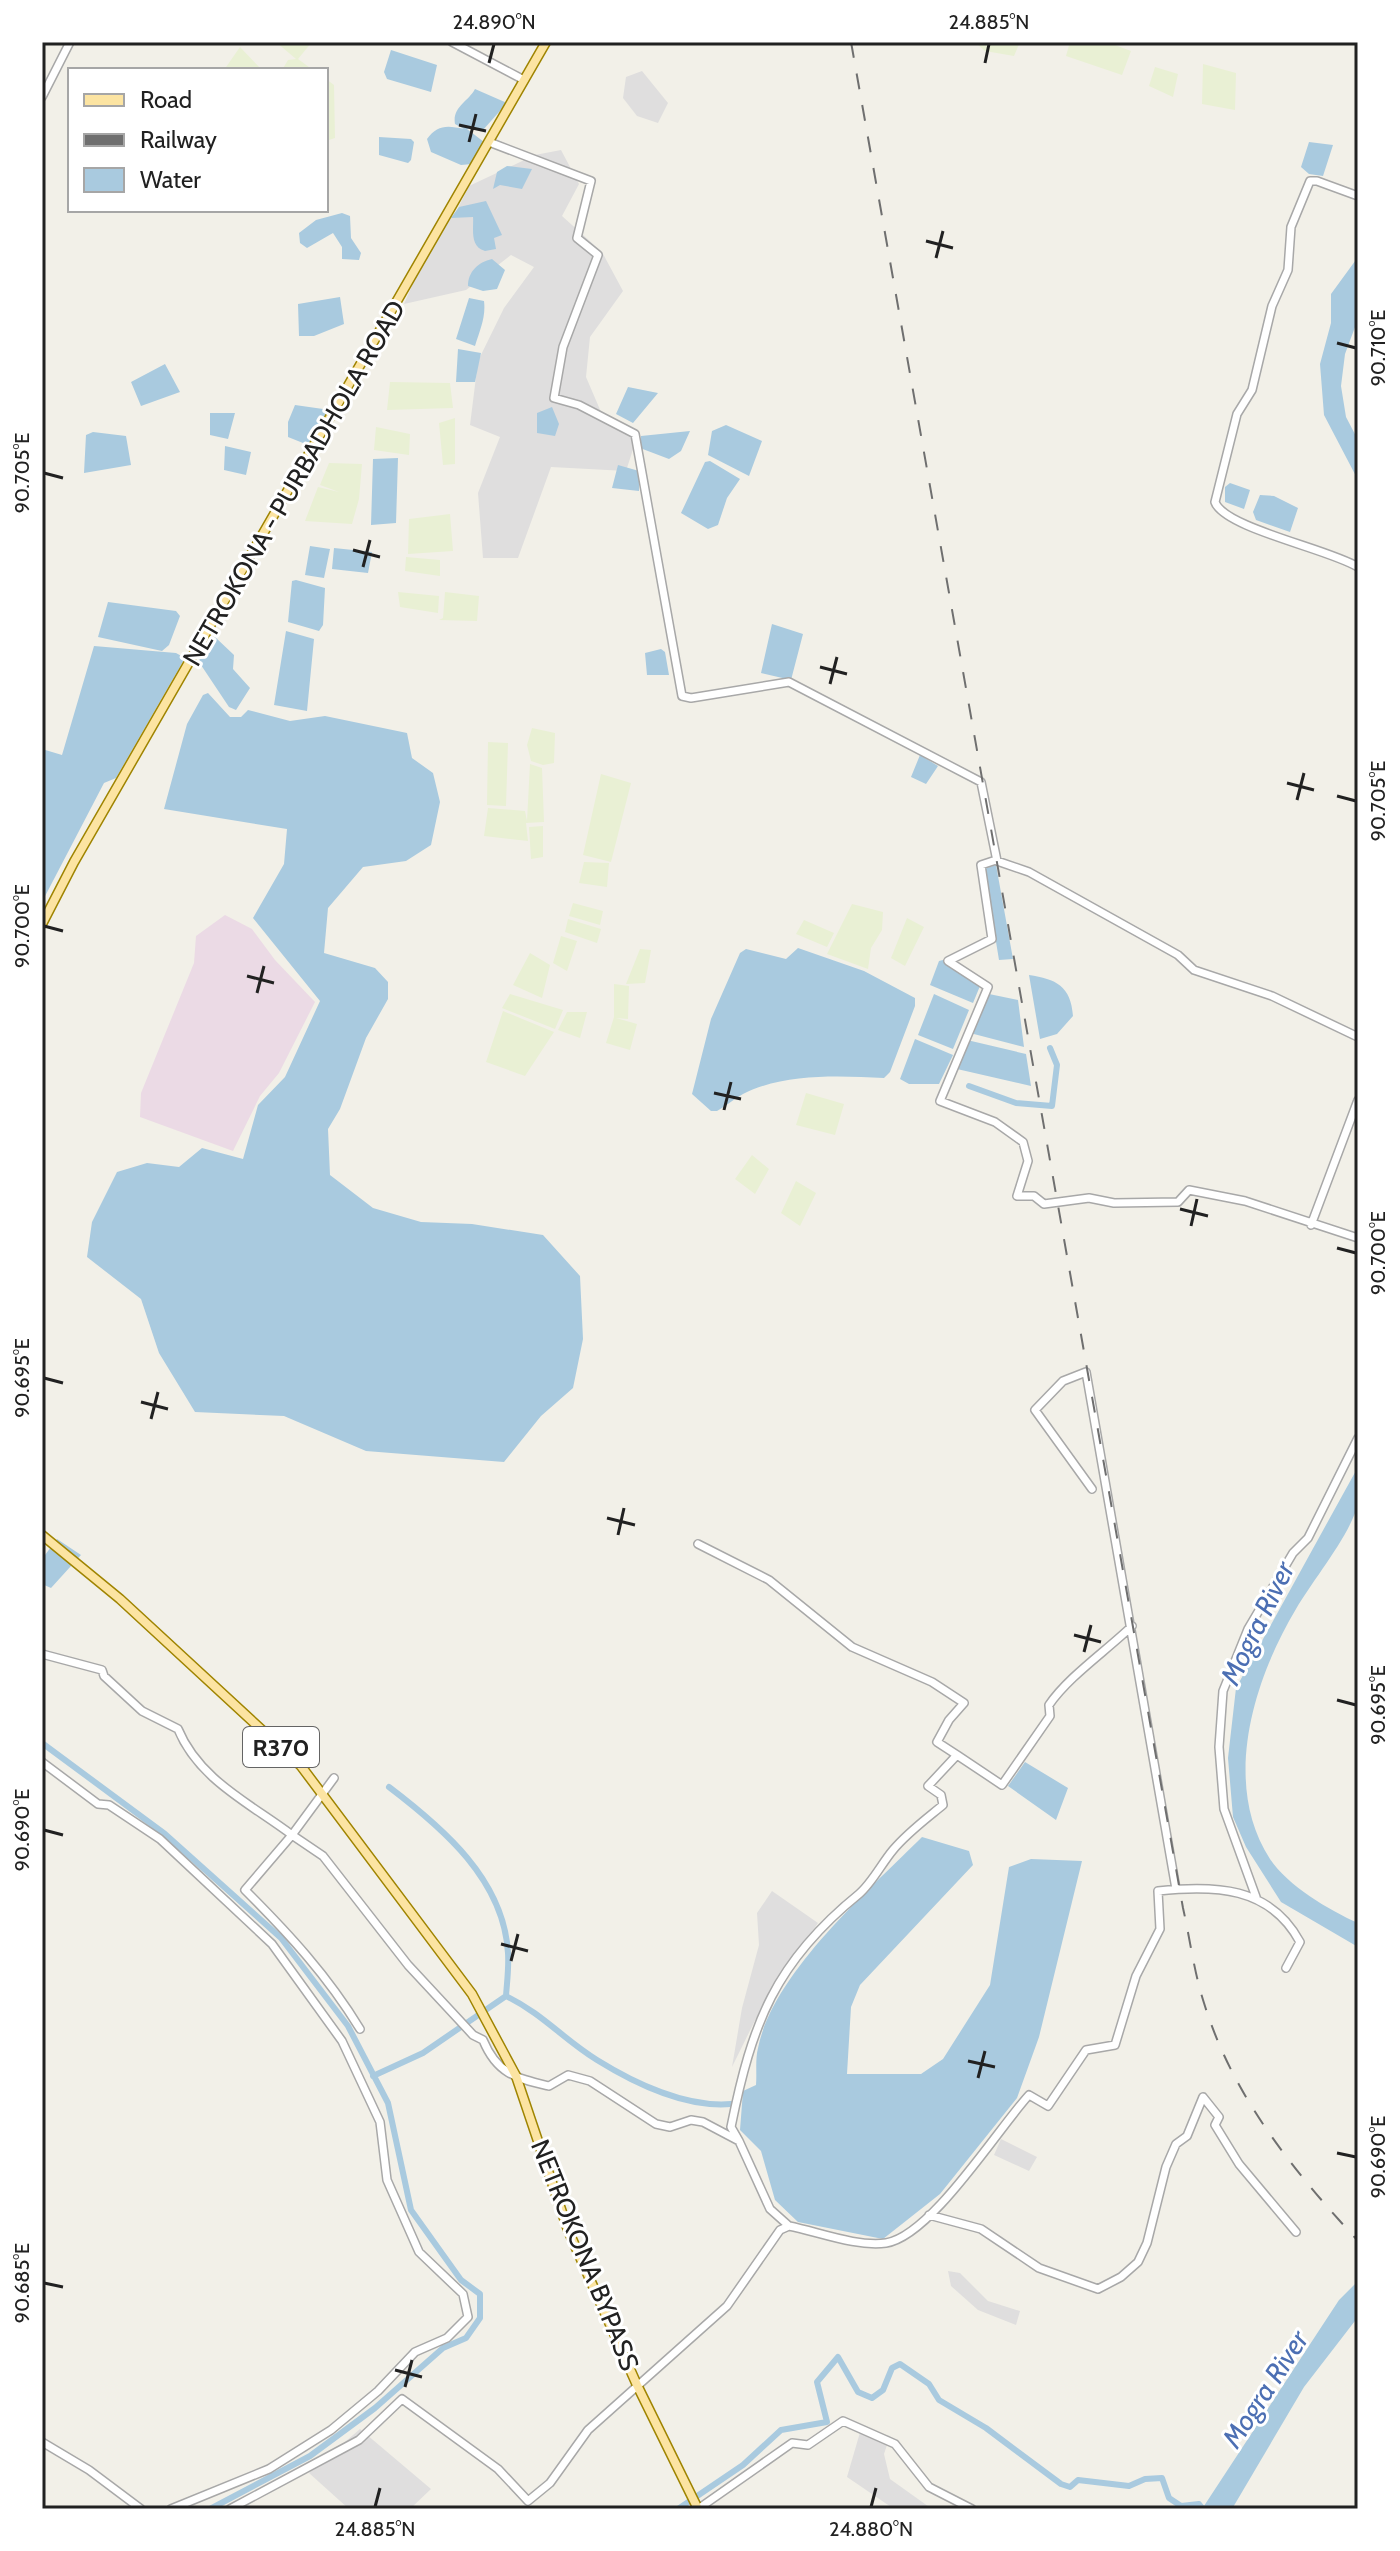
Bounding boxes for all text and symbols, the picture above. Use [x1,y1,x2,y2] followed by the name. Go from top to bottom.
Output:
[452,10,536,34] text: 24.890°N
[949,10,1029,34] text: 24.885°N
[68,68,328,212] legend
[140,85,192,114] text: Road
[140,125,217,154] text: Railway
[140,165,201,194] text: Water
[176,295,412,671] street label: NETROKONA - PURBADHOLA ROAD
[1366,310,1390,386] text: 90.710°E
[10,433,34,513] text: 90.705°E
[1366,761,1390,841] text: 90.705°E
[10,884,34,968] text: 90.700°E
[1366,1211,1390,1295] text: 90.700°E
[10,1338,34,1418] text: 90.695°E
[1212,1555,1302,1691] water label: Mogra River
[1366,1665,1390,1745] text: 90.695°E
[243,1727,319,1767] road number: R370
[10,1789,34,1871] text: 90.690°E
[1366,2116,1390,2198] text: 90.690°E
[524,2135,646,2375] street label: NETROKONA BYPASS
[10,2243,34,2323] text: 90.685°E
[1214,2323,1316,2455] water label: Mogra River
[335,2517,415,2541] text: 24.885°N
[829,2517,913,2541] text: 24.880°N

